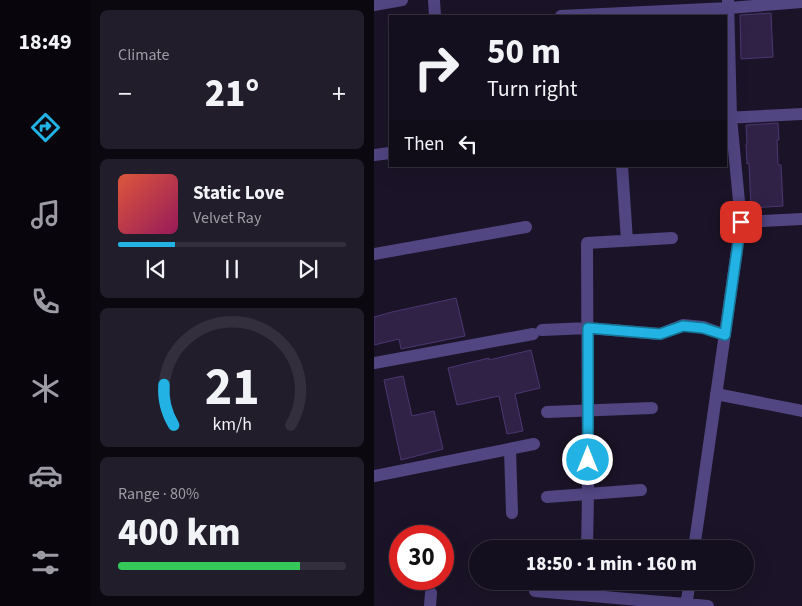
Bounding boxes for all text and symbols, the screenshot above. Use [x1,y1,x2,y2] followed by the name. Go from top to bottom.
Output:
[18,26,72,58] text: 18:49
[487,27,561,77] text: 50 m
[404,35,469,100] icon: right
[118,44,169,66] text: Climate
[205,67,259,121] text: 21°
[487,73,577,105] text: Turn right
[118,74,132,114] text: −
[332,74,346,114] text: +
[28,110,63,145] icon: directions
[454,130,482,158] icon: left
[404,131,444,158] text: Then
[193,180,284,207] text: Static Love
[28,197,63,232] icon: music
[720,201,762,243] pin
[193,207,261,229] text: Velvet Ray
[727,208,755,236] icon: arrive
[142,255,170,283] icon: previous
[218,255,246,283] icon: pause
[294,255,322,283] icon: next
[28,284,63,319] icon: phone
[205,351,259,425] text: 21
[28,371,63,406] icon: climate
[212,412,252,437] text: km/h
[561,433,613,485] position arrow
[28,458,63,493] icon: car
[118,483,199,505] text: Range · 80%
[118,506,240,560] text: 400 km
[389,525,454,590] speed limit sign: 30
[28,545,63,580] icon: filters
[526,551,697,578] text: 18:50 · 1 min · 160 m

